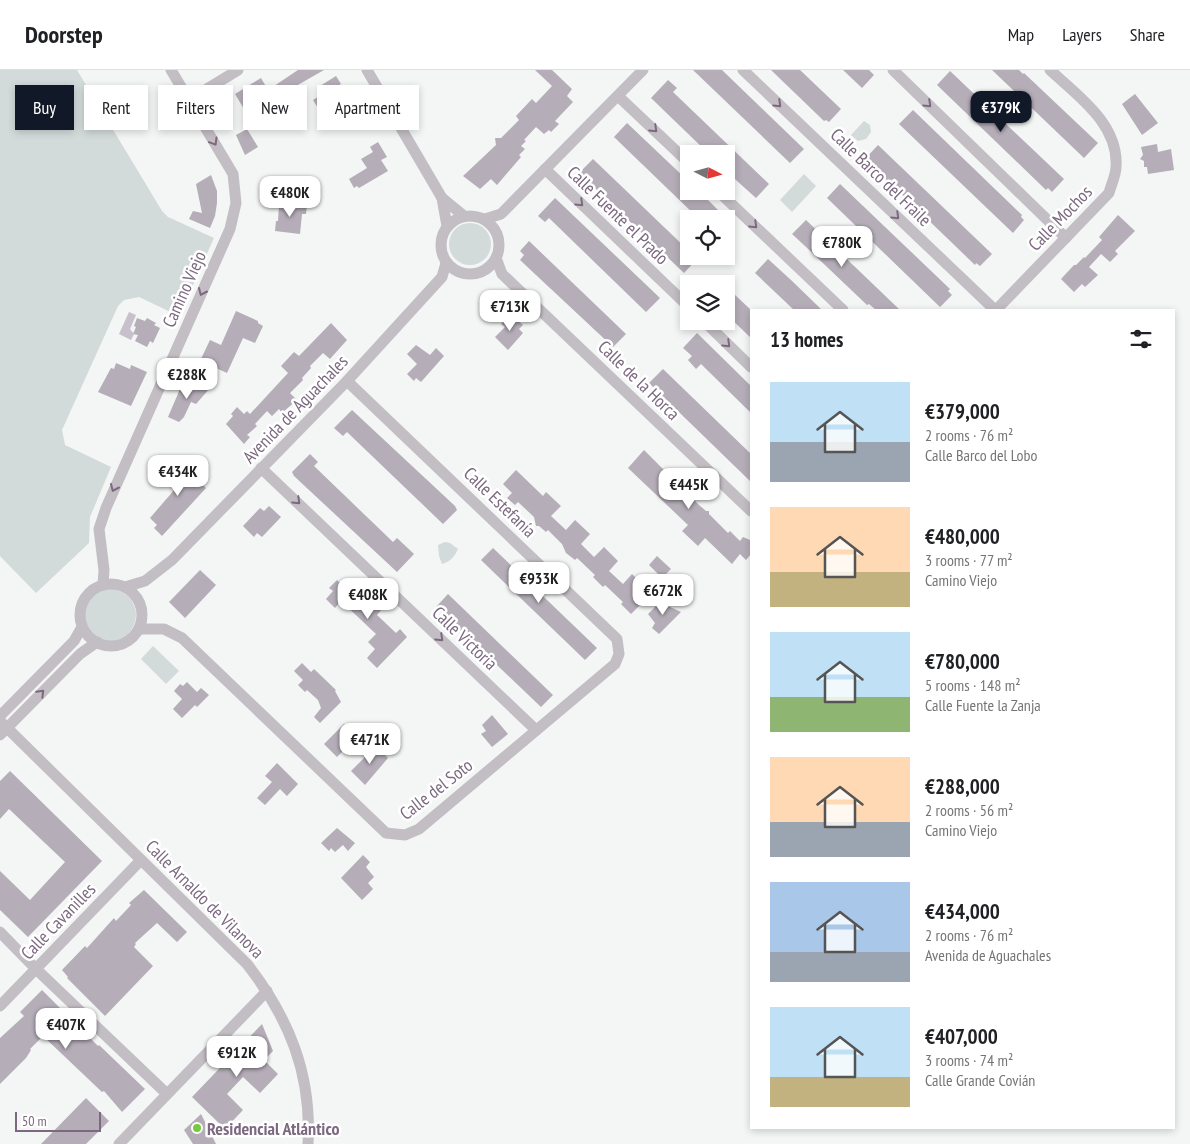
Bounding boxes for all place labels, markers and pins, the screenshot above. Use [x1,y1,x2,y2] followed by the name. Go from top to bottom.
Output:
[966,90,1036,133] pin: €379K
[255,176,325,218] pin: €480K
[807,226,877,268] pin: €780K
[475,290,545,332] pin: €713K
[152,358,222,400] pin: €288K
[143,454,213,497] pin: €434K
[654,468,724,510] pin: €445K
[504,562,574,604] pin: €933K
[628,574,698,616] pin: €672K
[333,578,403,620] pin: €408K
[335,722,405,765] pin: €471K
[31,1008,101,1050] pin: €407K
[202,1036,272,1078] pin: €912K
[207,1117,340,1140] place label: Residencial Atlántico
[191,1122,203,1134] marker: Residencial Atlántico

